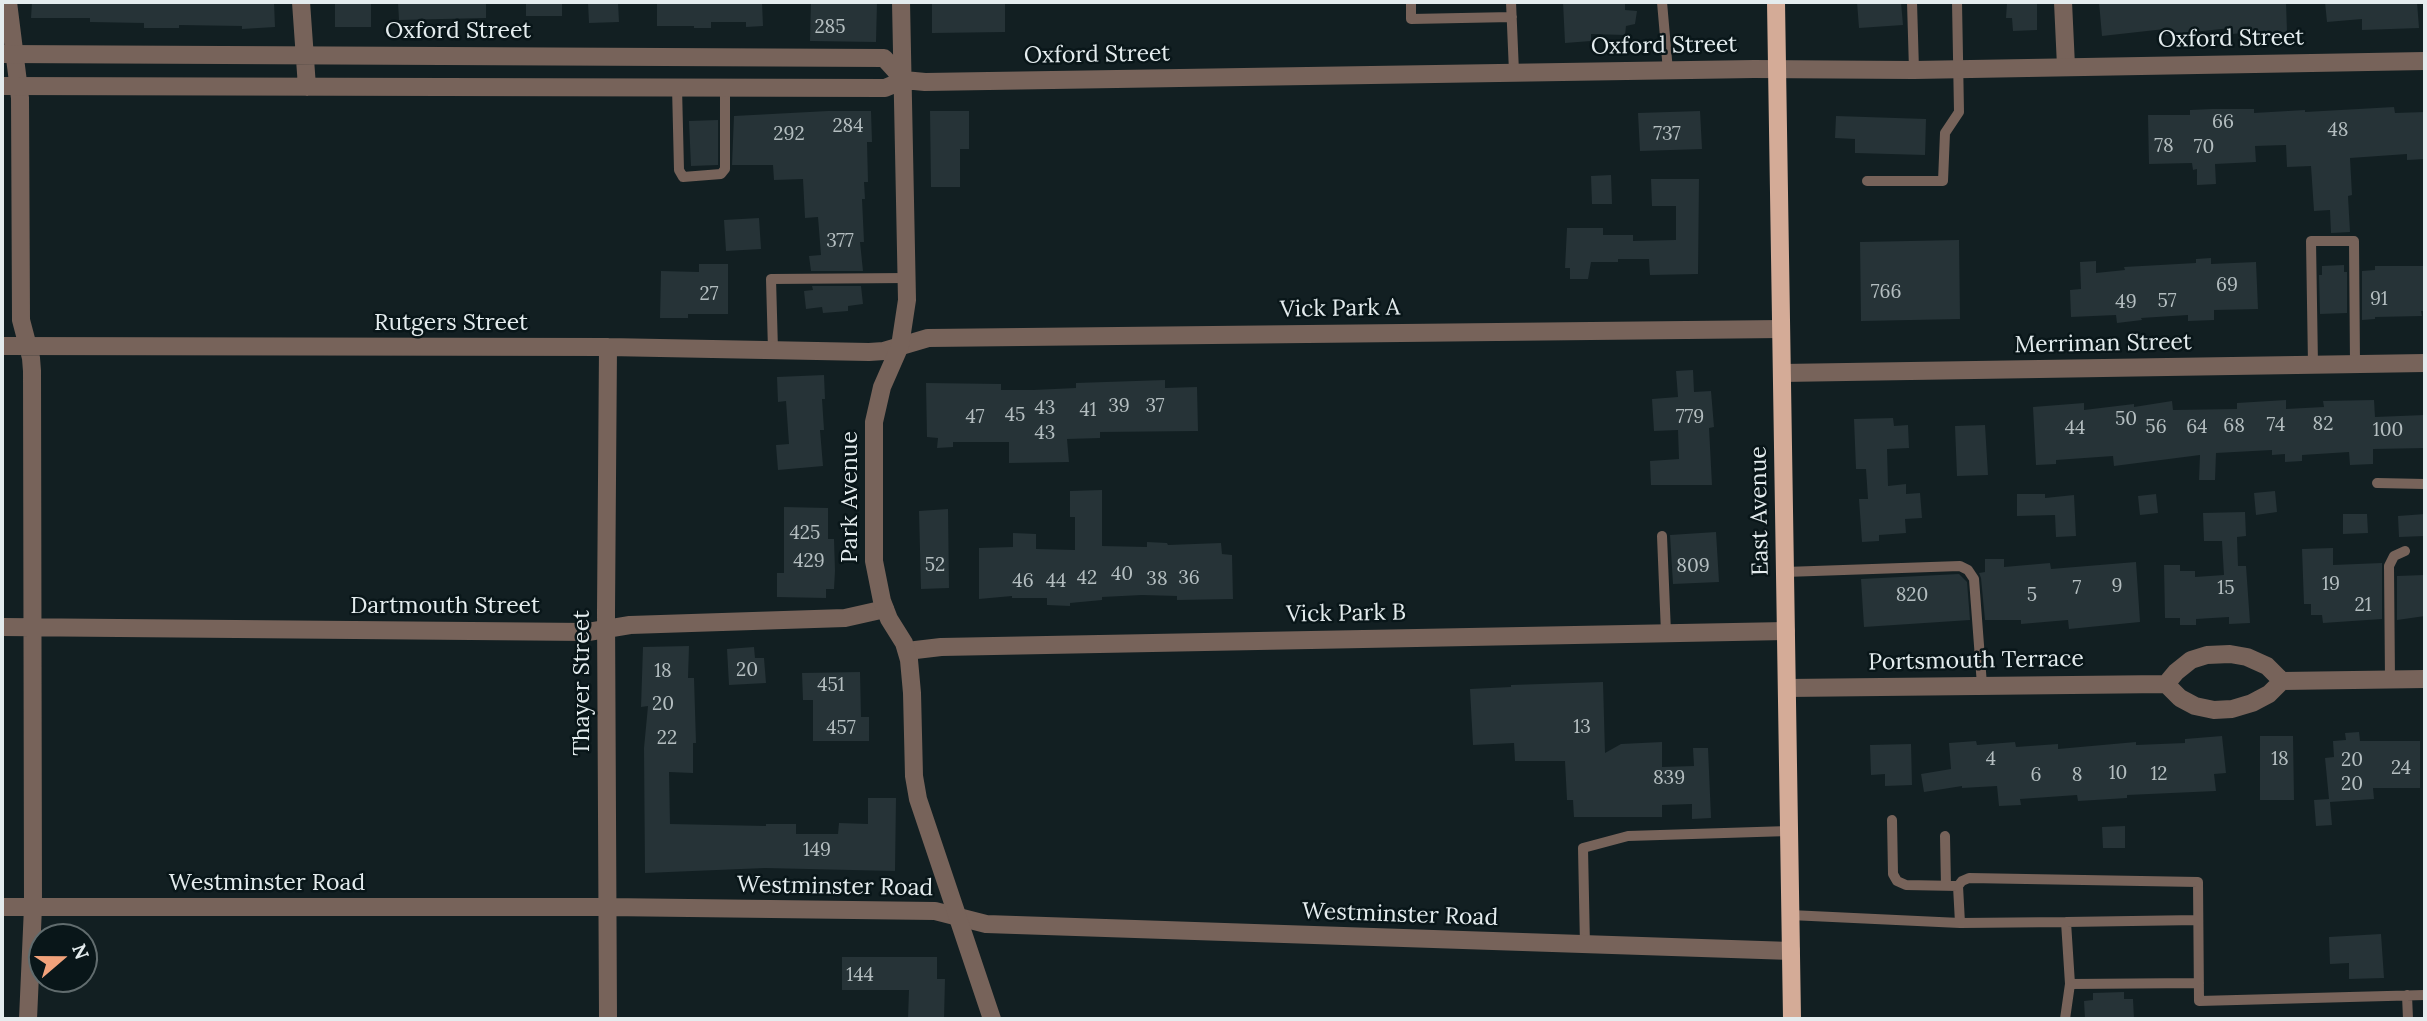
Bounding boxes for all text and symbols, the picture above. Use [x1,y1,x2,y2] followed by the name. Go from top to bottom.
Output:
[385,17,531,45] street label: Oxford Street
[814,17,846,39] house number: 285
[2158,24,2304,54] street label: Oxford Street
[1591,31,1737,61] street label: Oxford Street
[1024,40,1170,70] street label: Oxford Street
[2212,112,2234,134] house number: 66
[832,116,864,138] house number: 284
[2328,120,2348,142] house number: 48
[773,124,805,146] house number: 292
[1653,124,1681,146] house number: 737
[2154,136,2174,158] house number: 78
[2194,137,2214,159] house number: 70
[826,231,854,253] house number: 377
[2216,275,2238,297] house number: 69
[1871,282,1901,304] house number: 766
[700,284,718,306] house number: 27
[2370,289,2388,311] house number: 91
[2157,291,2177,313] house number: 57
[2115,292,2137,314] house number: 49
[1280,294,1400,324] street label: Vick Park A
[374,309,528,337] street label: Rutgers Street
[2014,329,2192,359] street label: Merriman Street
[1108,396,1130,418] house number: 39
[1146,396,1164,418] house number: 37
[1035,398,1055,420] house number: 43
[1079,400,1097,422] house number: 41
[1005,405,1025,427] house number: 45
[965,407,985,429] house number: 47
[1676,407,1704,429] house number: 779
[2115,409,2137,431] house number: 50
[2313,414,2333,436] house number: 82
[2267,415,2285,437] house number: 74
[2223,416,2245,438] house number: 68
[2145,417,2167,439] house number: 56
[2186,417,2208,439] house number: 64
[2065,418,2085,440] house number: 44
[2373,420,2403,442] house number: 100
[1035,423,1055,445] house number: 43
[836,431,864,563] street label: Park Avenue
[1745,446,1775,576] street label: East Avenue
[790,523,820,545] house number: 425
[793,551,825,573] house number: 429
[925,555,945,577] house number: 52
[1676,556,1710,578] house number: 809
[1111,564,1133,586] house number: 40
[1077,568,1097,590] house number: 42
[1178,568,1200,590] house number: 36
[1146,569,1168,591] house number: 38
[1012,571,1034,593] house number: 46
[1046,571,1066,593] house number: 44
[2322,574,2340,596] house number: 19
[2112,576,2122,598] house number: 9
[2073,578,2081,600] house number: 7
[2217,578,2235,600] house number: 15
[1896,585,1928,607] house number: 820
[2027,585,2037,607] house number: 5
[350,592,540,620] street label: Dartmouth Street
[2354,595,2372,617] house number: 21
[1286,599,1406,629] street label: Vick Park B
[568,610,596,756] street label: Thayer Street
[1868,645,2084,677] street label: Portsmouth Terrace
[736,660,758,682] house number: 20
[654,661,672,683] house number: 18
[817,675,845,697] house number: 451
[652,694,674,716] house number: 20
[1573,717,1591,739] house number: 13
[826,718,856,740] house number: 457
[657,728,677,750] house number: 22
[1986,749,1996,771] house number: 4
[2271,749,2289,771] house number: 18
[2341,750,2363,772] house number: 20
[2391,758,2411,780] house number: 24
[2109,763,2127,785] house number: 10
[2150,764,2168,786] house number: 12
[2031,765,2041,787] house number: 6
[2072,765,2082,787] house number: 8
[1653,768,1685,790] house number: 839
[2341,774,2363,796] house number: 20
[803,840,831,862] house number: 149
[169,869,365,897] street label: Westminster Road
[737,871,933,903] street label: Westminster Road
[1301,898,1499,932] street label: Westminster Road
[28,923,98,993] north arrow
[67,940,95,963] text: N
[846,965,874,987] house number: 144

